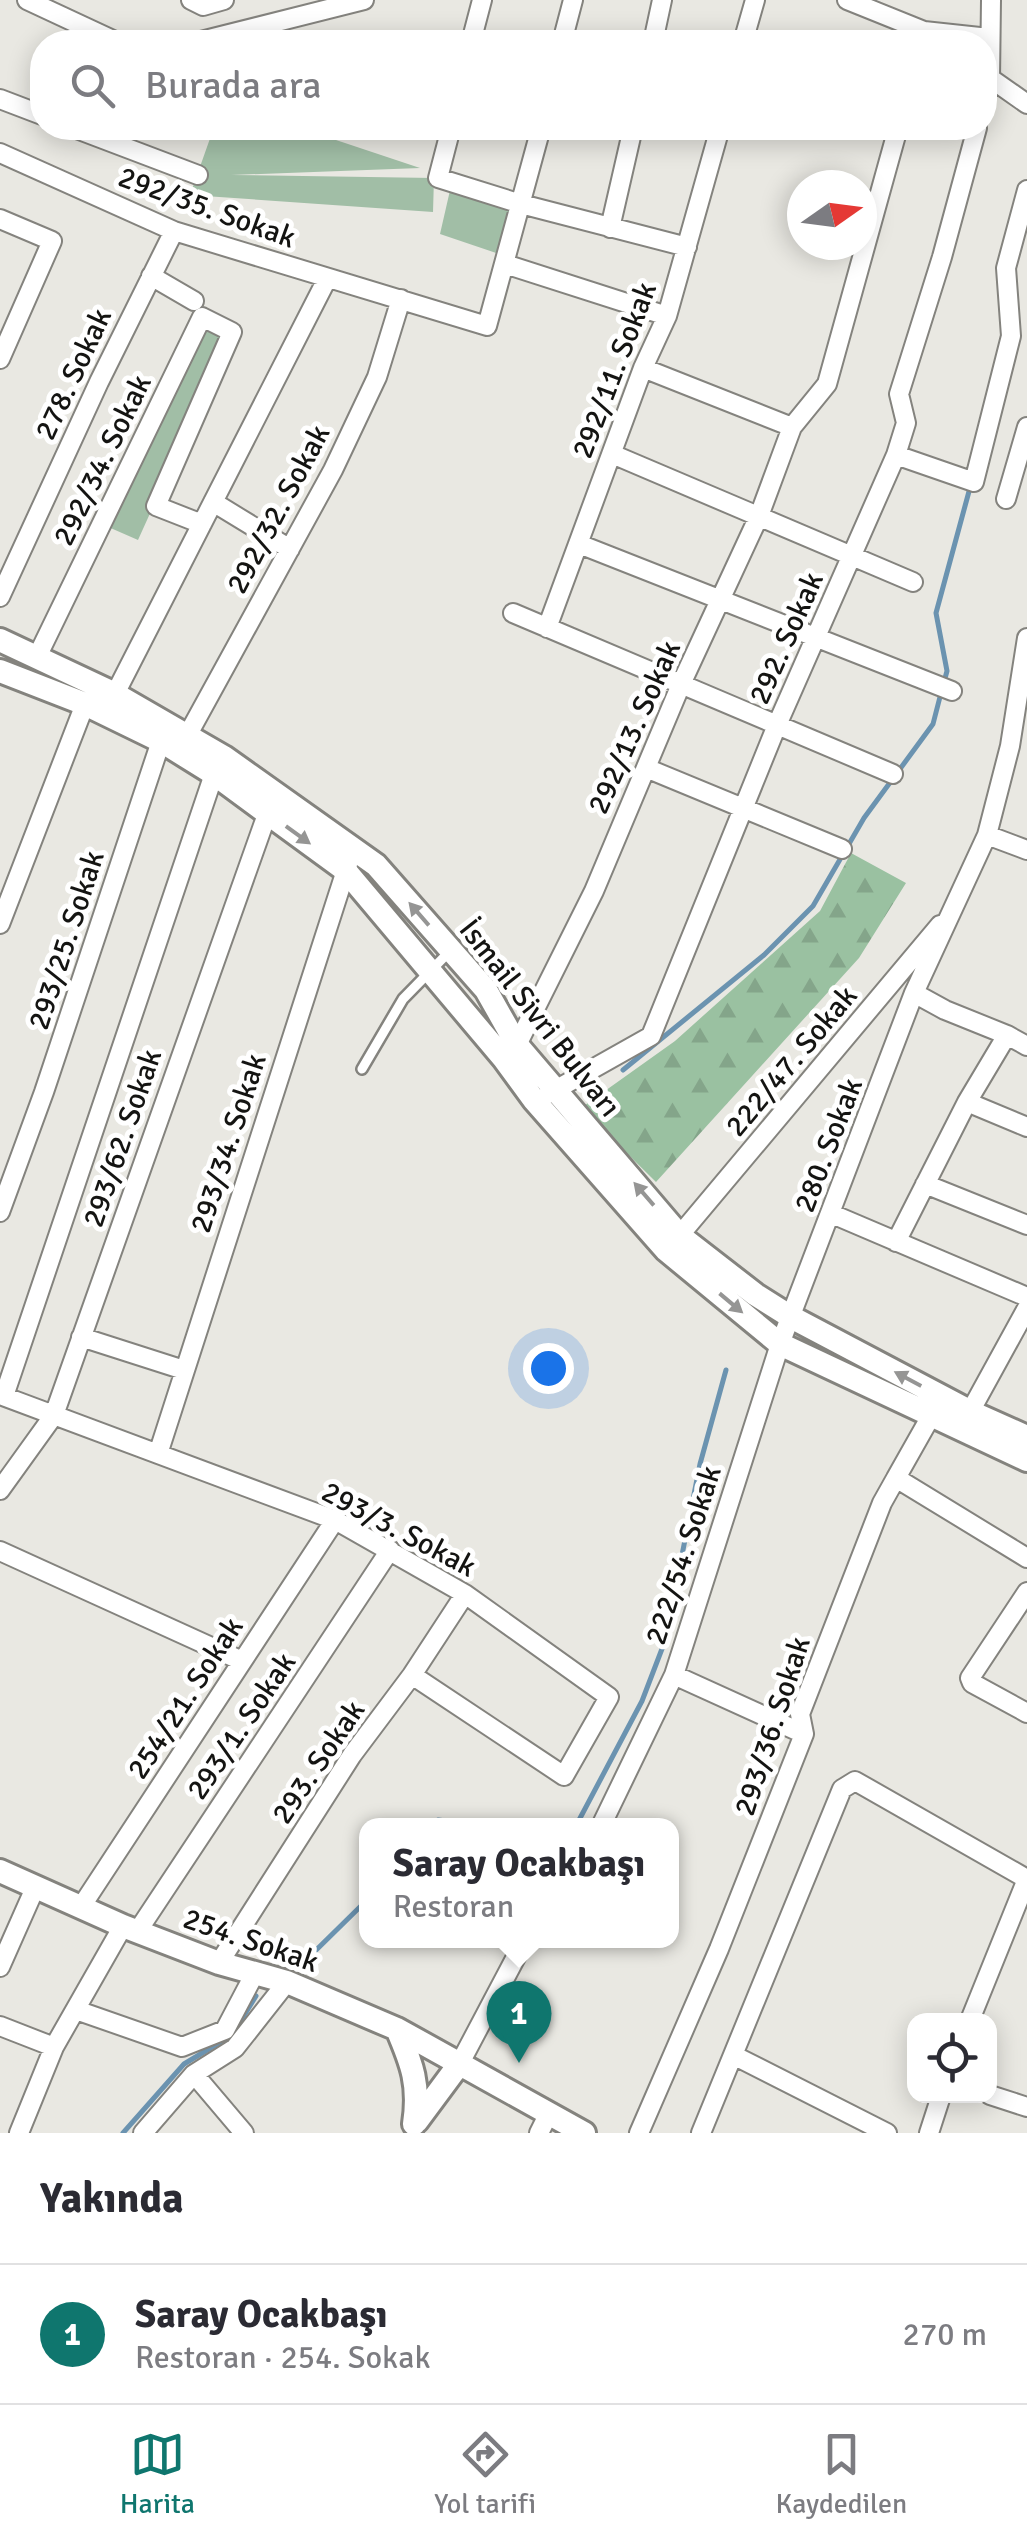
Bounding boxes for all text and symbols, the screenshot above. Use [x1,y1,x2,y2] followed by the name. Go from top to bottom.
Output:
[30,30,997,140] search box
[65,58,120,113] icon: search
[145,62,322,109] text: Burada ara
[113,158,300,257] street label: 292/35. Sokak
[787,170,877,260] north arrow
[564,277,665,464] street label: 292/11. Sokak
[27,303,120,446] street label: 278. Sokak
[45,369,160,552] street label: 292/34. Sokak
[219,419,338,600] street label: 292/32. Sokak
[741,566,832,710] street label: 292. Sokak
[580,635,689,820] street label: 292/13. Sokak
[285,825,311,845] one-way arrow
[20,846,113,1034] street label: 293/25. Sokak
[409,902,431,927] one-way arrow
[451,912,628,1125] street label: İsmail Sivri Bulvarı
[718,978,865,1144] street label: 222/47. Sokak
[75,1044,170,1232] street label: 293/62. Sokak
[182,1049,275,1237] street label: 293/34. Sokak
[786,1073,871,1217] street label: 280. Sokak
[634,1182,656,1207] one-way arrow
[718,1292,743,1314] one-way arrow
[523,1343,574,1394] your location
[894,1370,923,1387] one-way arrow
[637,1461,730,1649] street label: 222/54. Sokak
[315,1473,482,1586] street label: 293/3. Sokak
[119,1610,252,1786] street label: 254/21. Sokak
[726,1632,819,1820] street label: 293/36. Sokak
[179,1646,304,1807] street label: 293/1. Sokak
[264,1694,373,1831] street label: 293. Sokak
[359,1818,679,1948] popup
[393,1840,645,1887] text: Saray Ocakbaşı
[393,1887,514,1926] text: Restoran
[178,1900,323,1981] street label: 254. Sokak
[486,1980,552,2063] pin: 1
[907,2013,997,2103] map controls
[907,2013,997,2103] button: locate
[40,2173,184,2224] text: Yakında
[135,2291,388,2338] text: Saray Ocakbaşı
[64,2315,81,2354] text: 1
[903,2315,987,2354] text: 270 m
[135,2338,430,2377] text: Restoran · 254. Sokak
[120,2427,195,2521] tab: Harita
[434,2427,536,2521] tab: Yol tarifi
[775,2427,907,2521] tab: Kaydedilen

